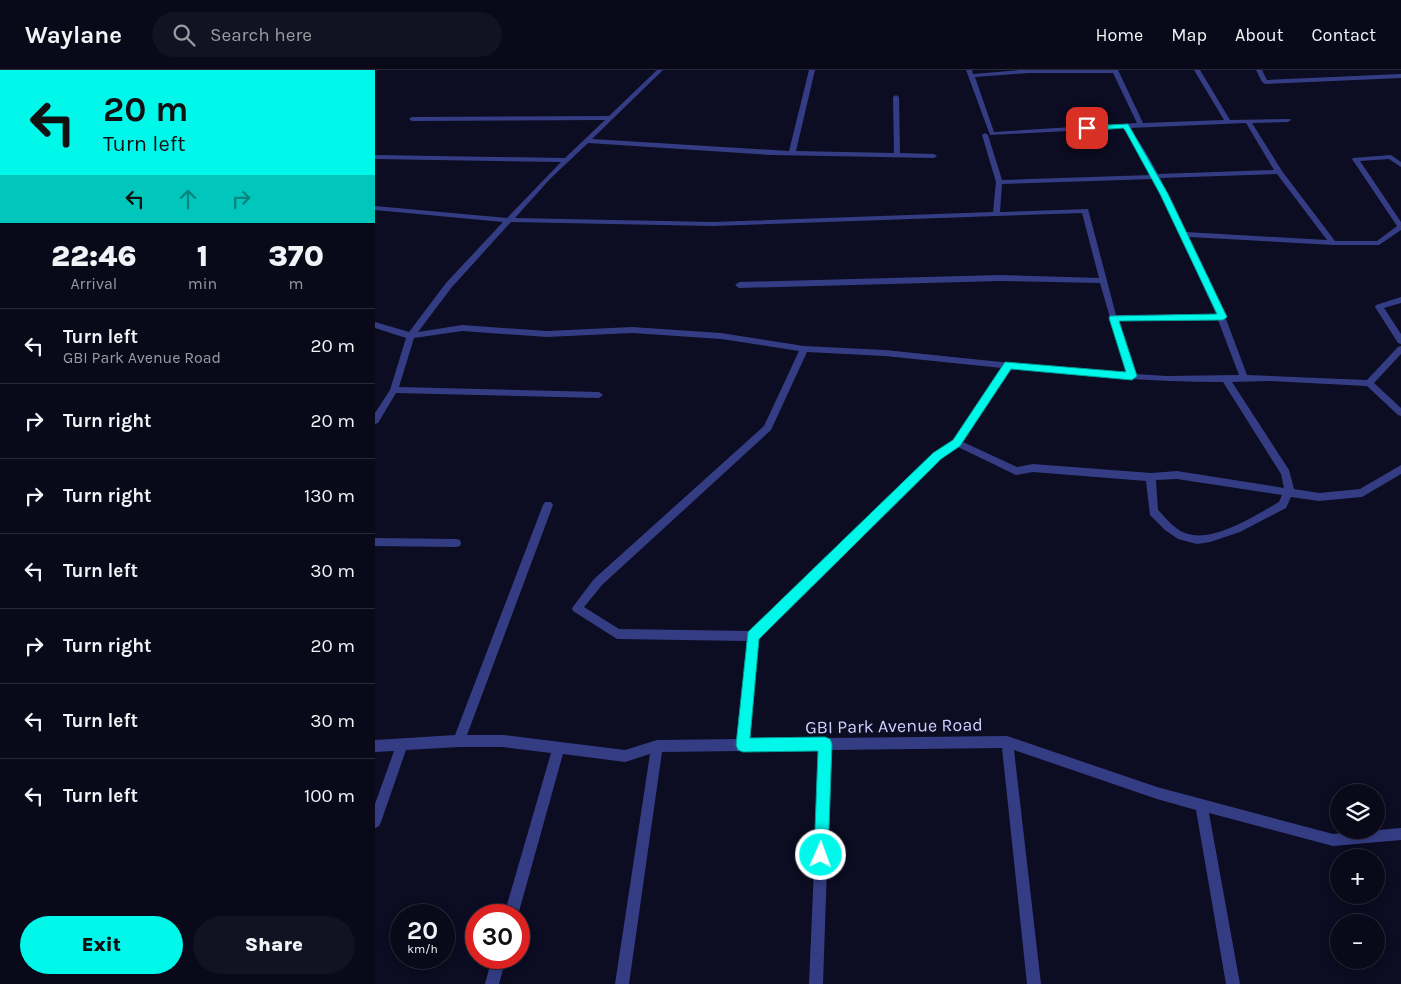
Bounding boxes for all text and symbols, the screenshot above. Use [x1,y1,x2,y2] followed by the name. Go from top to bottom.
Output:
[152,12,502,57] search box
[25,21,122,49] text: Waylane
[170,21,198,49] icon: search
[210,24,312,46] text: Search here
[1095,24,1143,46] text: Home
[1171,24,1207,46] text: Map
[1235,24,1284,46] text: About
[1312,24,1376,46] text: Contact
[103,89,188,130] text: 20 m
[20,90,85,155] icon: left
[1066,107,1108,149] pin
[1073,114,1101,142] icon: arrive
[103,131,186,157] text: Turn left
[121,185,149,213] icon: left
[174,185,202,213] icon: ahead
[227,185,255,213] icon: right
[51,238,137,274] text: 22:46
[197,238,208,274] text: 1
[268,238,324,274] text: 370
[70,274,117,293] text: Arrival
[188,274,217,293] text: min
[289,274,304,293] text: m
[63,326,138,348] text: Turn left
[20,332,48,360] icon: left
[310,335,355,357] text: 20 m
[63,348,221,367] text: GBI Park Avenue Road
[20,407,48,435] icon: right
[63,410,152,432] text: Turn right
[310,410,355,432] text: 20 m
[20,482,48,510] icon: right
[63,485,152,507] text: Turn right
[304,485,355,507] text: 130 m
[20,557,48,585] icon: left
[63,560,138,582] text: Turn left
[310,560,355,582] text: 30 m
[20,632,48,660] icon: right
[63,635,152,657] text: Turn right
[310,635,355,657] text: 20 m
[20,707,48,735] icon: left
[63,710,138,732] text: Turn left
[310,710,355,732] text: 30 m
[805,713,983,739] street label: GBI Park Avenue Road
[20,782,48,810] icon: left
[1330,784,1385,969] map controls
[1330,784,1385,839] button: layers
[63,785,138,807] text: Turn left
[304,785,355,807] text: 100 m
[794,828,846,880] position arrow
[1330,849,1385,904] button: +
[465,904,530,969] speed limit sign: 30
[1330,914,1385,969] button: −
[20,916,183,974] button: Exit
[193,916,355,974] button: Share
[407,916,438,945] text: 20
[407,942,438,956] text: km/h

